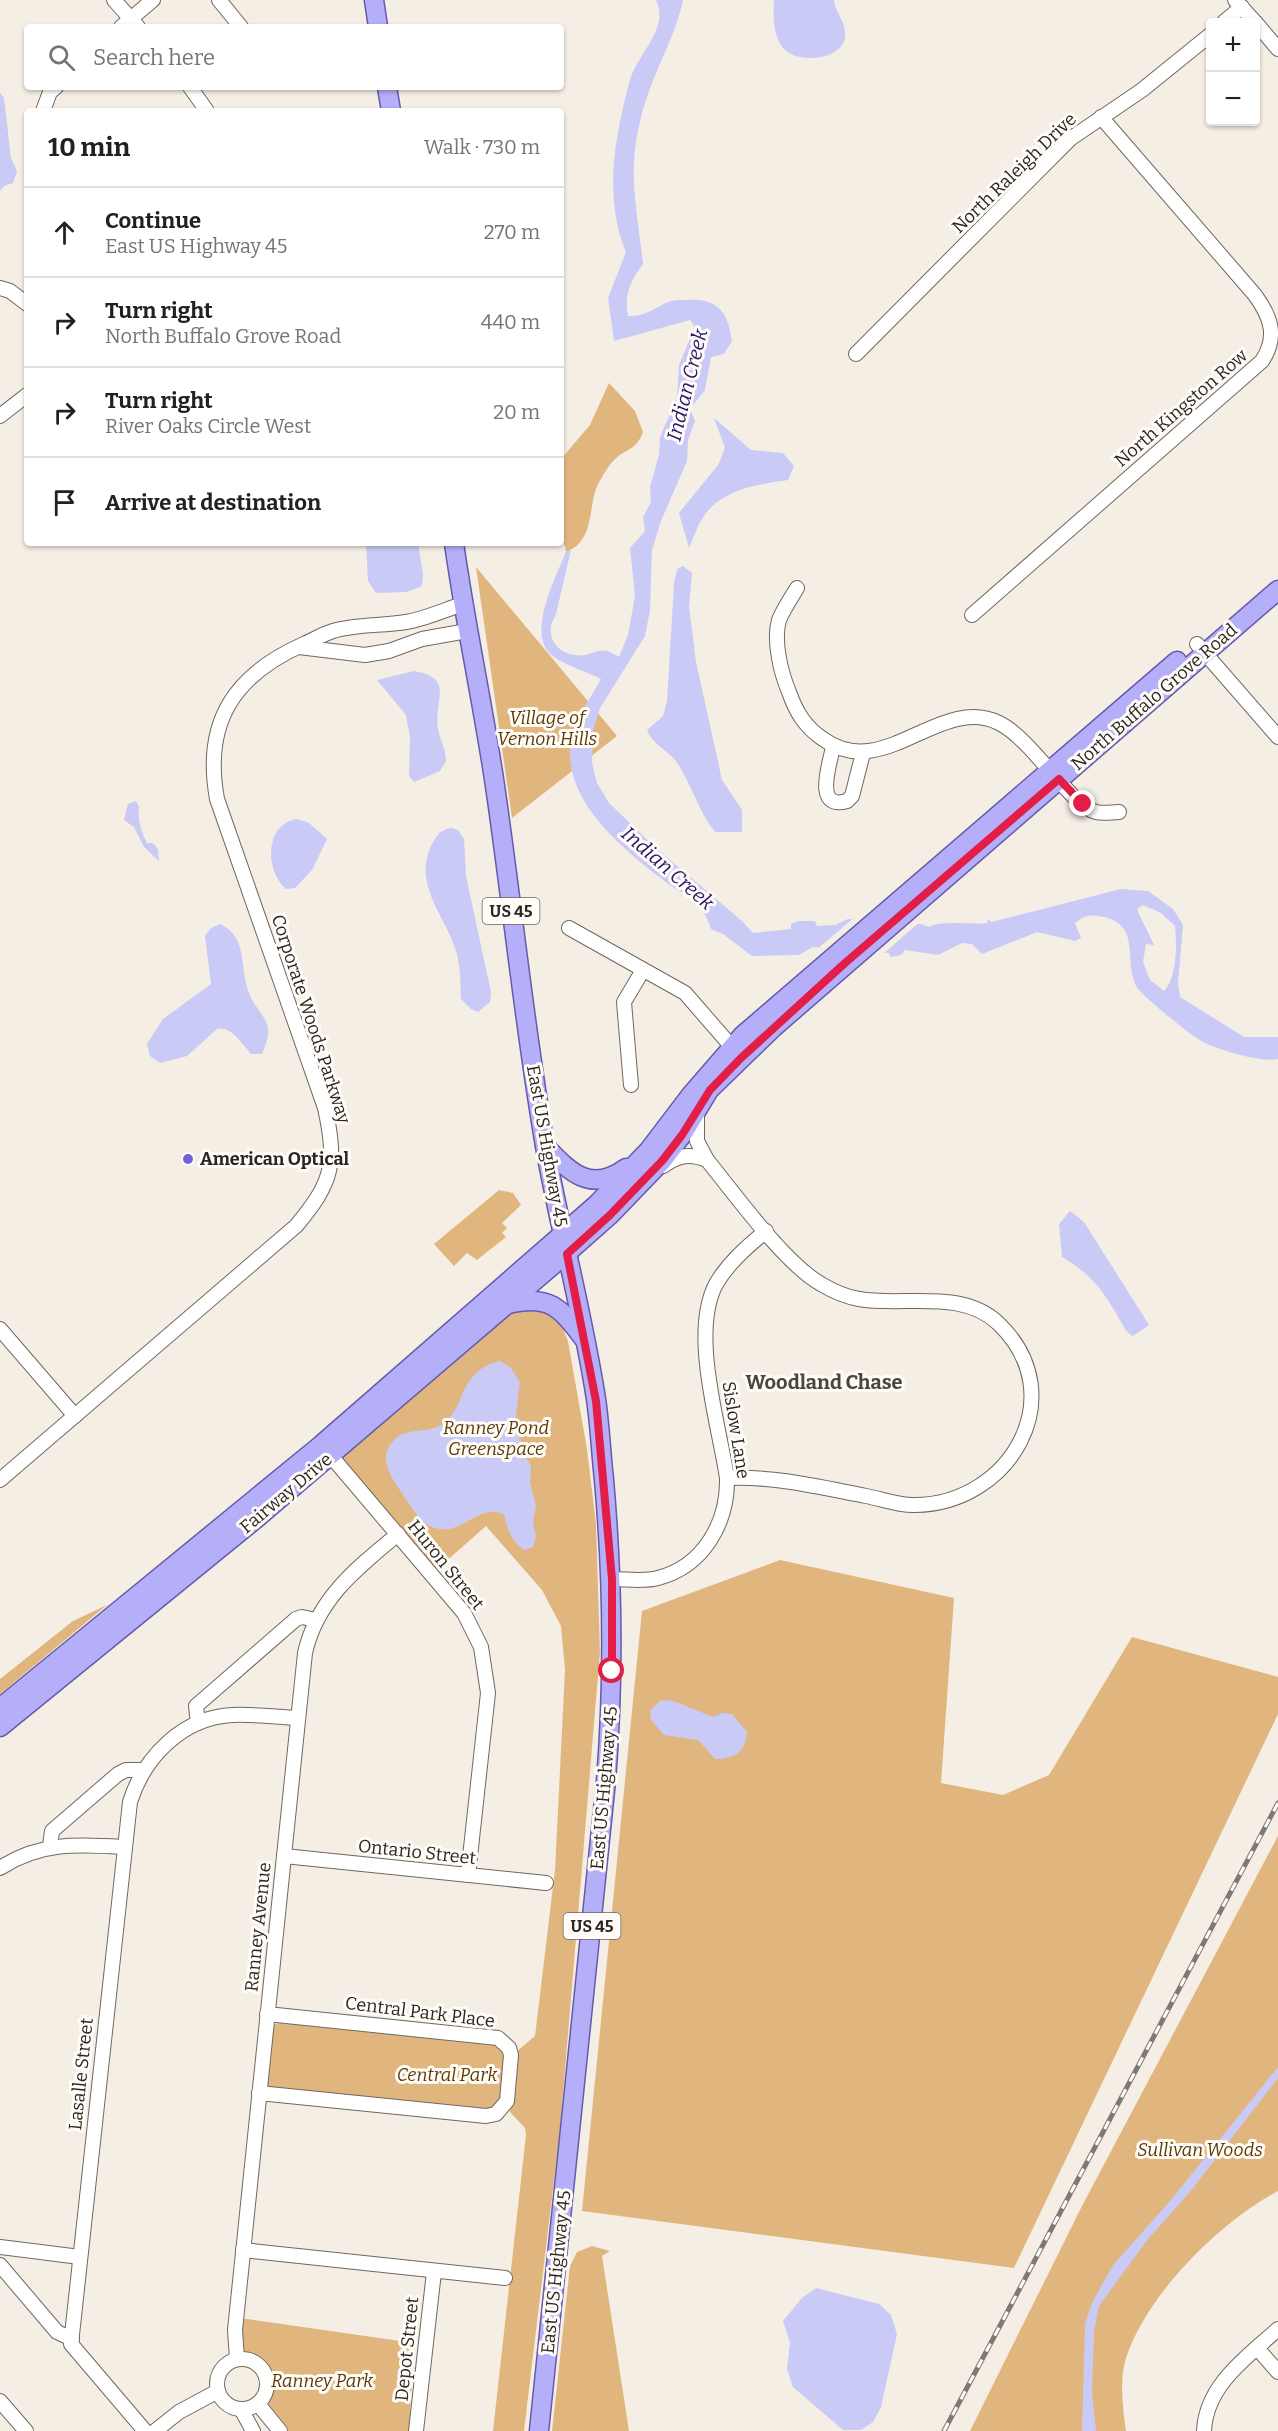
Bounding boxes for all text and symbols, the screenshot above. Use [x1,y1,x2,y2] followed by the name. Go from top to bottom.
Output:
[1206,18,1260,126] map controls
[1206,18,1260,72] button: +
[24,24,564,90] search box
[45,41,78,74] icon: search
[93,44,215,71] text: Search here
[1206,72,1260,126] button: −
[947,108,1081,238] street label: North Raleigh Drive
[48,132,130,163] text: 10 min
[424,135,540,159] text: Walk · 730 m
[105,207,201,234] text: Continue
[48,216,81,249] icon: ahead
[484,220,540,244] text: 270 m
[105,234,287,258] text: East US Highway 45
[105,297,213,324] text: Turn right
[48,306,81,339] icon: right
[481,310,540,334] text: 440 m
[105,324,341,348] text: North Buffalo Grove Road
[661,326,713,444] water label: Indian Creek
[1110,344,1252,472] street label: North Kingston Row
[105,387,213,414] text: Turn right
[48,396,81,429] icon: right
[493,400,540,424] text: 20 m
[105,414,311,438] text: River Oaks Circle West
[48,486,81,519] icon: arrive
[105,489,321,516] text: Arrive at destination
[1067,619,1242,775] street label: North Buffalo Grove Road
[497,707,598,750] park label: Village of Vernon Hills
[1069,790,1095,816] route end
[617,821,719,915] water label: Indian Creek
[482,898,540,924] road number: US 45
[267,912,355,1127] street label: Corporate Woods Parkway
[522,1063,572,1229] street label: East US Highway 45
[200,1148,349,1170] place label: American Optical
[181,1152,195,1166] marker: American Optical
[745,1370,903,1394] district label: Woodland Chase
[717,1380,755,1480] street label: Sislow Lane
[443,1417,550,1460] park label: Ranney Pond Greenspace
[235,1448,337,1538] street label: Fairway Drive
[403,1516,489,1615] street label: Huron Street
[598,1657,624,1683] route start
[586,1705,622,1871] street label: East US Highway 45
[357,1835,478,1869] street label: Ontario Street
[240,1861,276,1993] street label: Ranney Avenue
[564,1913,620,1939] road number: US 45
[344,1992,496,2032] street label: Central Park Place
[64,2016,98,2131] street label: Lasalle Street
[397,2064,497,2086] park label: Central Park
[1137,2139,1263,2161] park label: Sullivan Woods
[536,2189,576,2355] street label: East US Highway 45
[391,2295,423,2402] street label: Depot Street
[271,2370,373,2392] park label: Ranney Park

